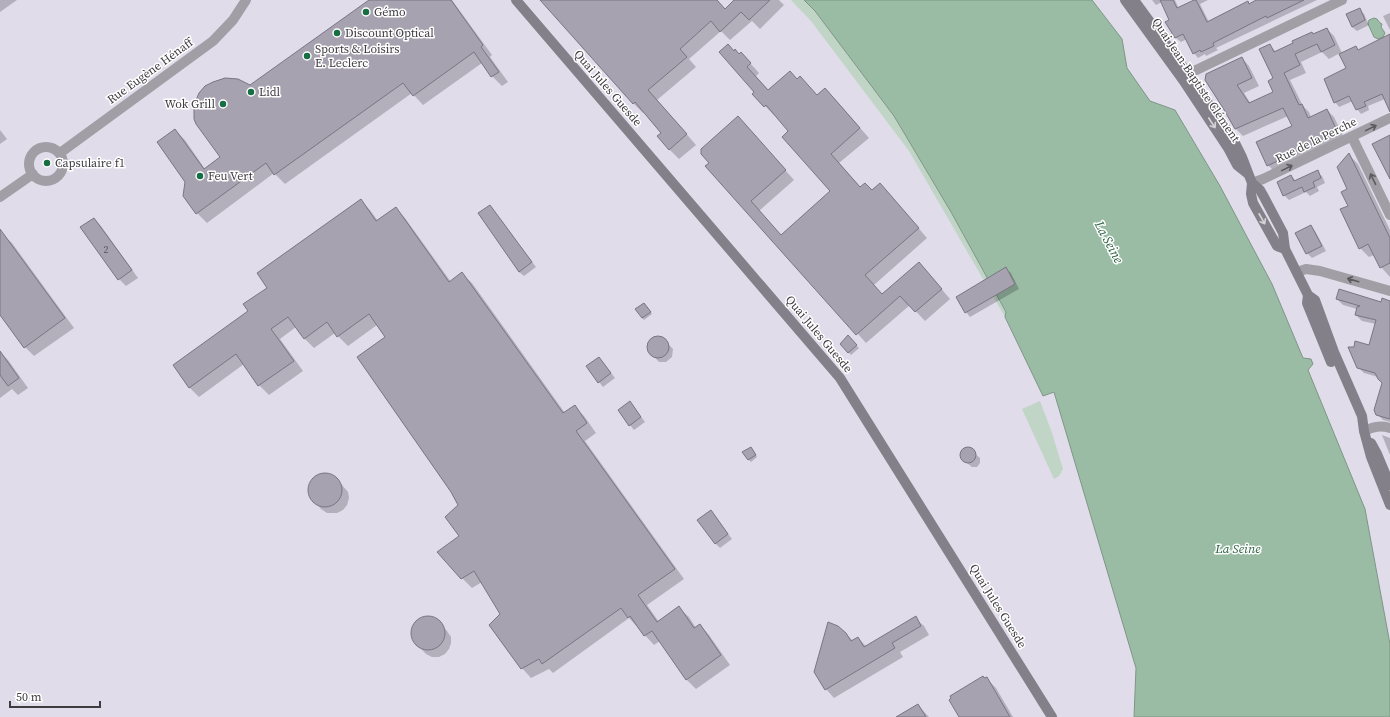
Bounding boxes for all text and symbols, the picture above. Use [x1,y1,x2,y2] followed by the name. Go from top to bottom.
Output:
[374,4,406,20] place label: Gémo
[361,7,371,17] marker: Gémo
[1148,15,1244,145] street label: Quai Jean-Baptiste Clément
[345,25,434,41] place label: Discount Optical
[332,28,342,38] marker: Discount Optical
[104,34,197,108] street label: Rue Eugène Hénaff
[315,41,400,71] place label: Sports & Loisirs E. Leclerc
[570,46,646,130] street label: Quai Jules Guesde
[302,51,312,61] marker: Sports & Loisirs E. Leclerc
[259,84,281,100] place label: Lidl
[246,87,256,97] marker: Lidl
[164,96,215,112] place label: Wok Grill
[218,99,228,109] marker: Wok Grill
[1273,113,1359,167] street label: Rue de la Perche
[1208,118,1216,129] one-way arrow
[1365,124,1377,131] one-way arrow
[55,155,125,171] place label: Capsulaire f1
[42,158,52,168] marker: Capsulaire f1
[1281,164,1293,171] one-way arrow
[208,168,253,184] place label: Feu Vert
[195,171,205,181] marker: Feu Vert
[1369,174,1376,186] one-way arrow
[1259,213,1267,225] one-way arrow
[1090,217,1127,267] water label: La Seine
[104,243,109,256] house number: 2
[1346,276,1359,283] one-way arrow
[782,292,856,376] street label: Quai Jules Guesde
[1214,540,1261,557] water label: La Seine
[966,561,1030,651] street label: Quai Jules Guesde
[10,683,100,709] scale bar
[16,689,42,705] text: 50 m

